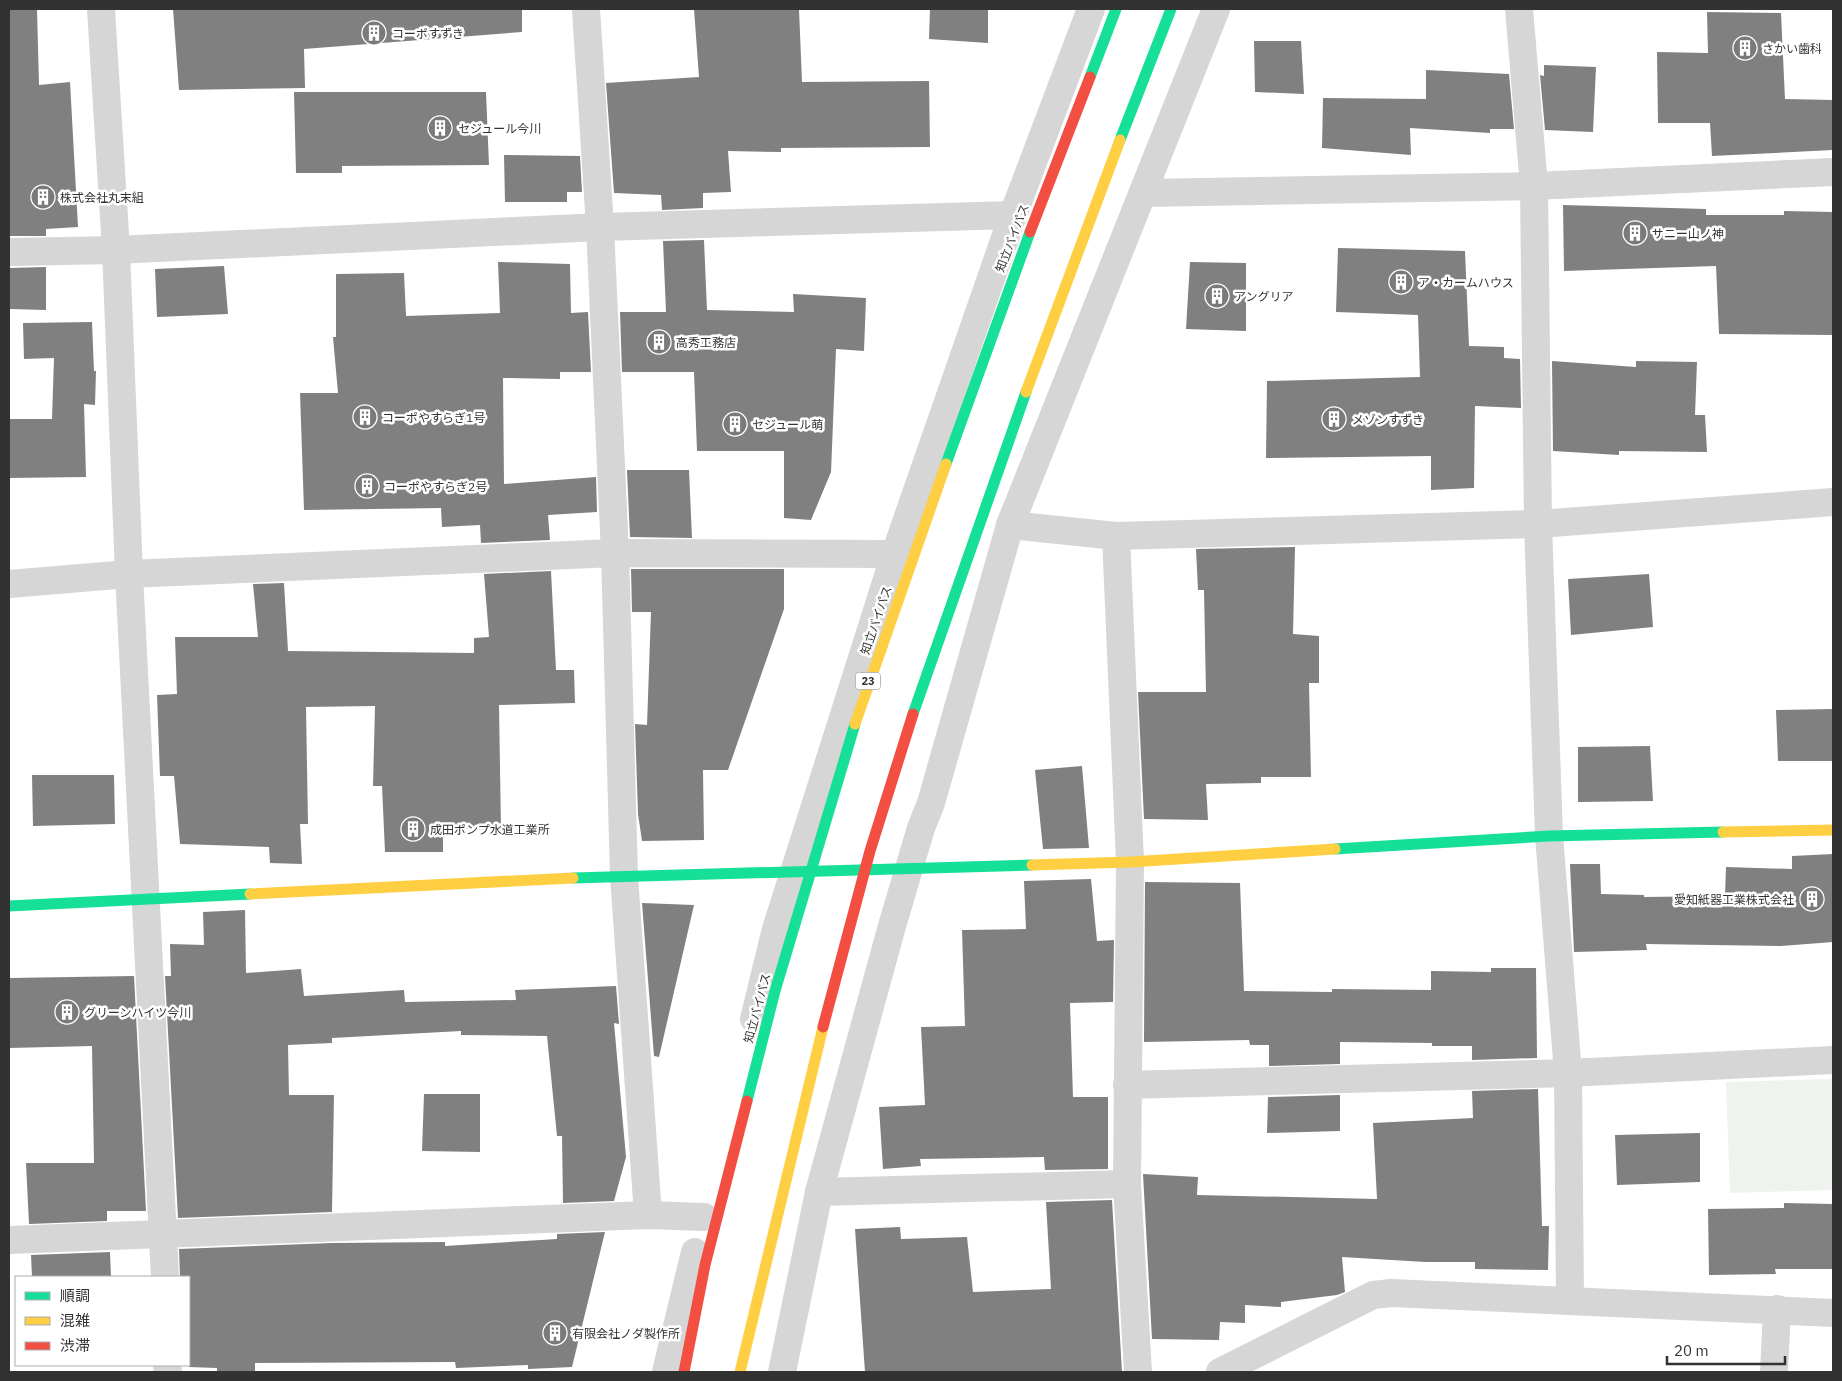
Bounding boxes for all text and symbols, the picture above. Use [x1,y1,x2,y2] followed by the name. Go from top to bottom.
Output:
[361,20,387,46] building icon: コーポすずき
[392,26,464,41] place label: コーポすずき
[1732,35,1758,61] building icon: さかい歯科
[1762,41,1822,56] place label: さかい歯科
[427,115,453,141] building icon: セジュール今川
[458,121,541,136] place label: セジュール今川
[30,184,56,210] building icon: 株式会社丸末組
[60,190,144,205] place label: 株式会社丸末組
[992,202,1032,274] street label: 知立バイパス
[1622,220,1648,246] building icon: サニー山ノ神
[1652,226,1724,241] place label: サニー山ノ神
[1388,269,1414,295] building icon: ア・カームハウス
[1418,275,1514,290] place label: ア・カームハウス
[1204,283,1230,309] building icon: アングリア
[1234,289,1294,304] place label: アングリア
[646,329,672,355] building icon: 高秀工務店
[676,335,736,350] place label: 高秀工務店
[352,404,378,430] building icon: コーポやすらぎ1号
[1321,406,1347,432] building icon: メゾンすずき
[382,410,485,425] place label: コーポやすらぎ1号
[722,411,748,437] building icon: セジュール萌
[1352,412,1424,427] place label: メゾンすずき
[752,417,823,432] place label: セジュール萌
[354,473,380,499] building icon: コーポやすらぎ2号
[384,479,487,494] place label: コーポやすらぎ2号
[857,584,895,656] street label: 知立バイパス
[856,672,880,689] road number: 23
[400,816,426,842] building icon: 成田ポンプ水道工業所
[430,822,550,837] place label: 成田ポンプ水道工業所
[1799,886,1825,912] building icon: 愛知紙器工業株式会社
[1674,892,1794,907] place label: 愛知紙器工業株式会社
[740,971,774,1045] street label: 知立バイパス
[54,999,80,1025] building icon: グリーンハイツ今川
[84,1005,191,1020] place label: グリーンハイツ今川
[15,1276,190,1366] legend
[60,1286,90,1305] text: 順調
[60,1311,90,1330] text: 混雑
[542,1320,568,1346] building icon: 有限会社ノダ製作所
[572,1326,680,1341] place label: 有限会社ノダ製作所
[1667,1334,1784,1366] scale bar
[60,1336,90,1355] text: 渋滞
[1674,1341,1709,1360] text: 20 m

